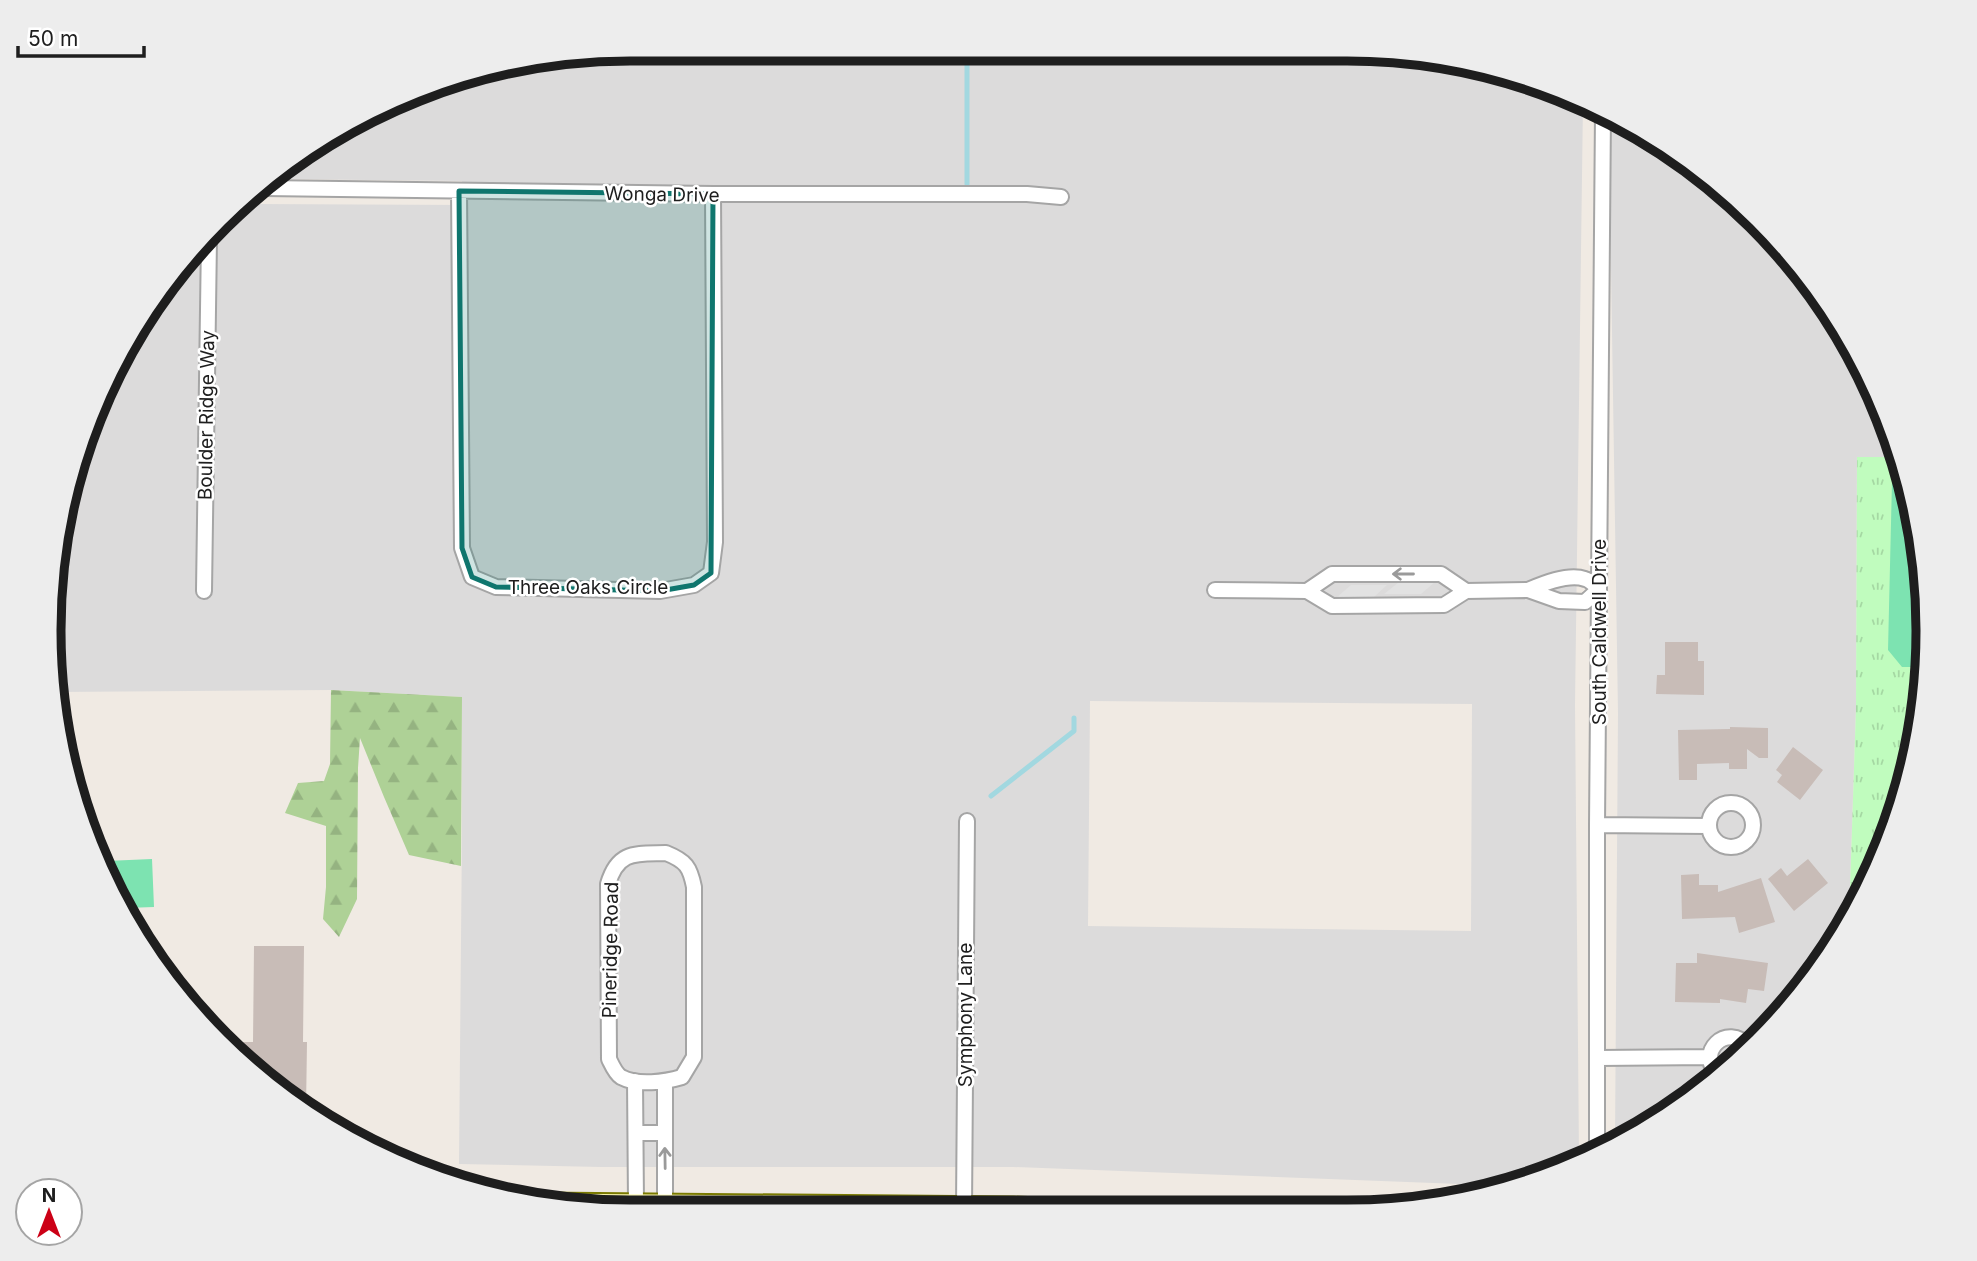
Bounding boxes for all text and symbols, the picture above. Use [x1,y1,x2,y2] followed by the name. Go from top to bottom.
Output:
[18,14,144,58] scale bar
[28,26,78,51] text: 50 m
[604,182,720,207] street label: Wonga Drive
[194,329,219,500] street label: Boulder Ridge Way
[1588,539,1611,725] street label: South Caldwell Drive
[1392,567,1415,581] one-way arrow
[508,576,668,599] street label: Three Oaks Circle
[598,881,623,1019] street label: Pineridge Road
[954,943,977,1087] street label: Symphony Lane
[658,1147,671,1170] one-way arrow
[14,1177,84,1247] north arrow
[42,1184,56,1207] text: N

